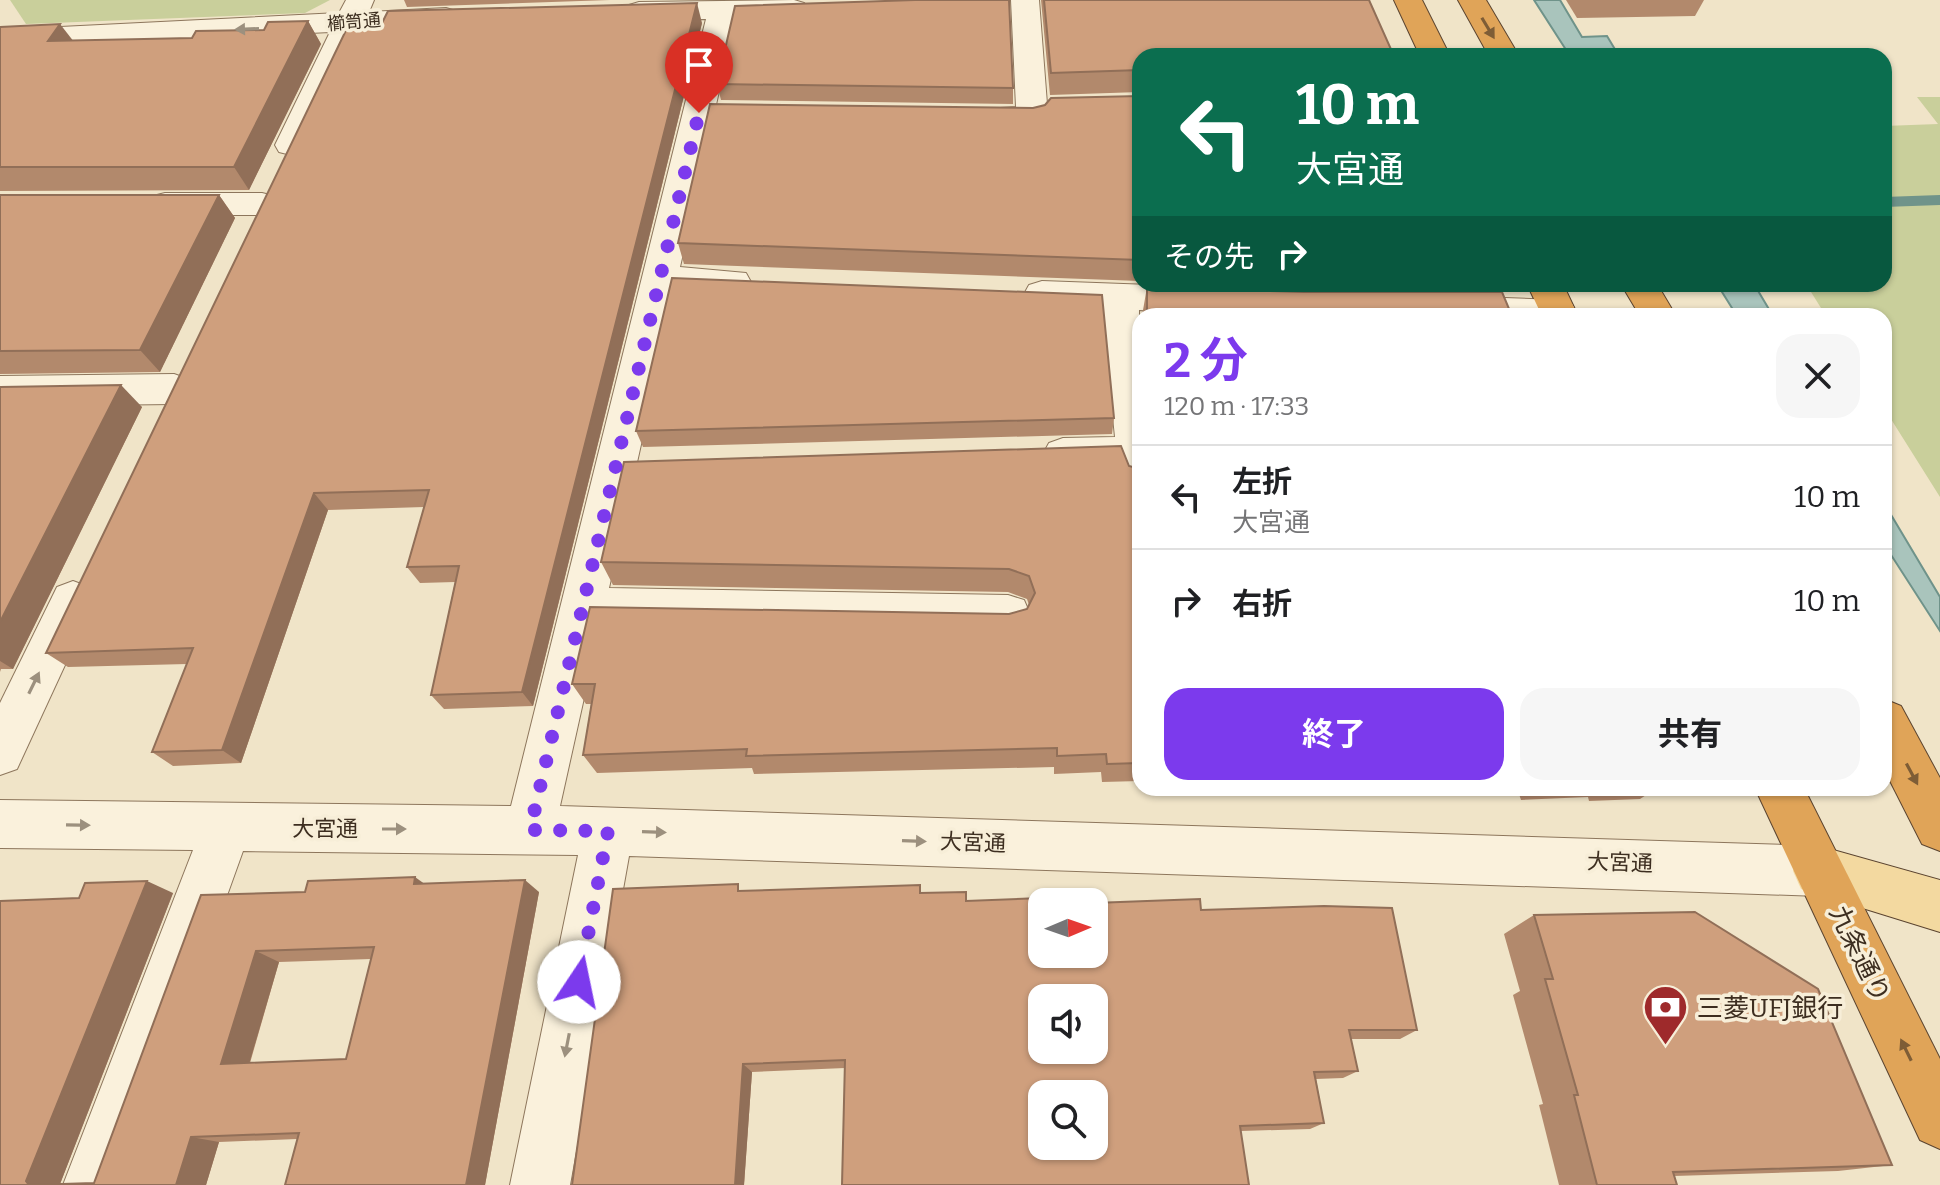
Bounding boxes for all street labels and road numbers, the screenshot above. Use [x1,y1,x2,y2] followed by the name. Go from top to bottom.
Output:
[326,9,382,35] street label: 櫛笥通
[292,815,358,842] street label: 大宮通
[940,828,1006,857] street label: 大宮通
[1587,848,1653,877] street label: 大宮通
[1823,901,1896,1008] street label: 九条通り

